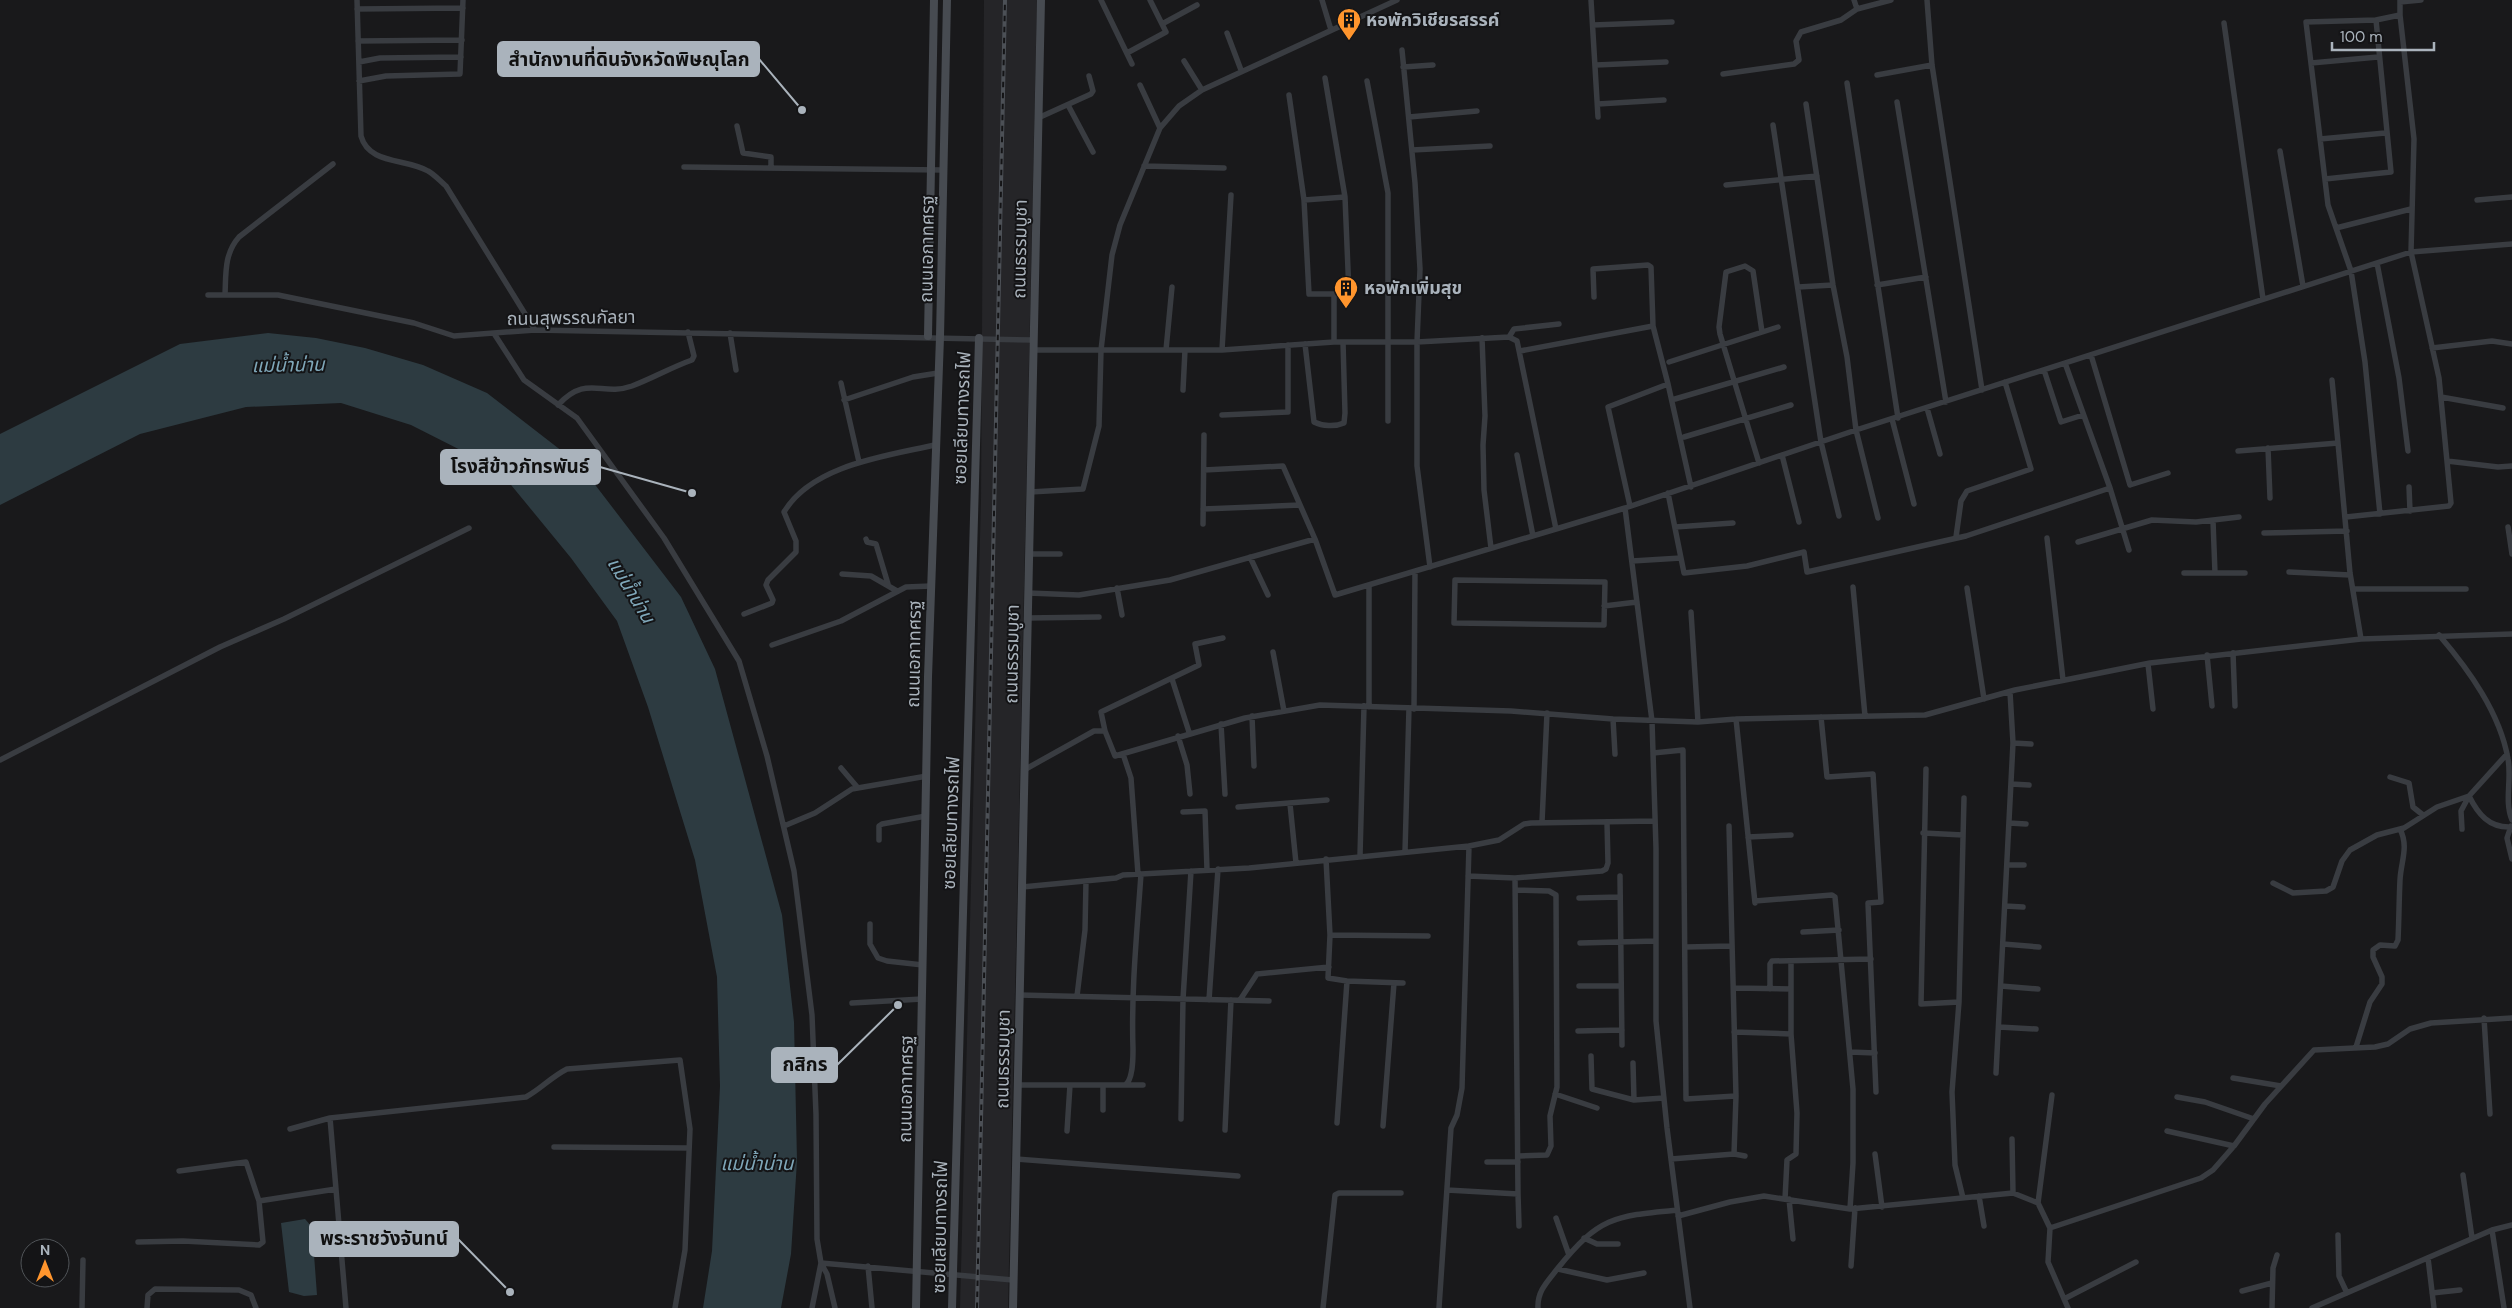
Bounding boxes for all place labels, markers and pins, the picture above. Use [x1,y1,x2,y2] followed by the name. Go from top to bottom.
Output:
[1336,7,1362,41] building icon: หอพักวิเชียรสรรค์
[1366,8,1499,32] place label: หอพักวิเชียรสรรค์
[498,42,759,76] callout: สำนักงานที่ดินจังหวัดพิษณุโลก
[1333,275,1359,309] building icon: หอพักเพิ่มสุข
[1364,276,1462,300] place label: หอพักเพิ่มสุข
[441,450,600,484] callout: โรงสีข้าวภัทรพันธ์
[772,1048,837,1082] callout: กสิกร
[310,1222,458,1256] callout: พระราชวังจันทน์

